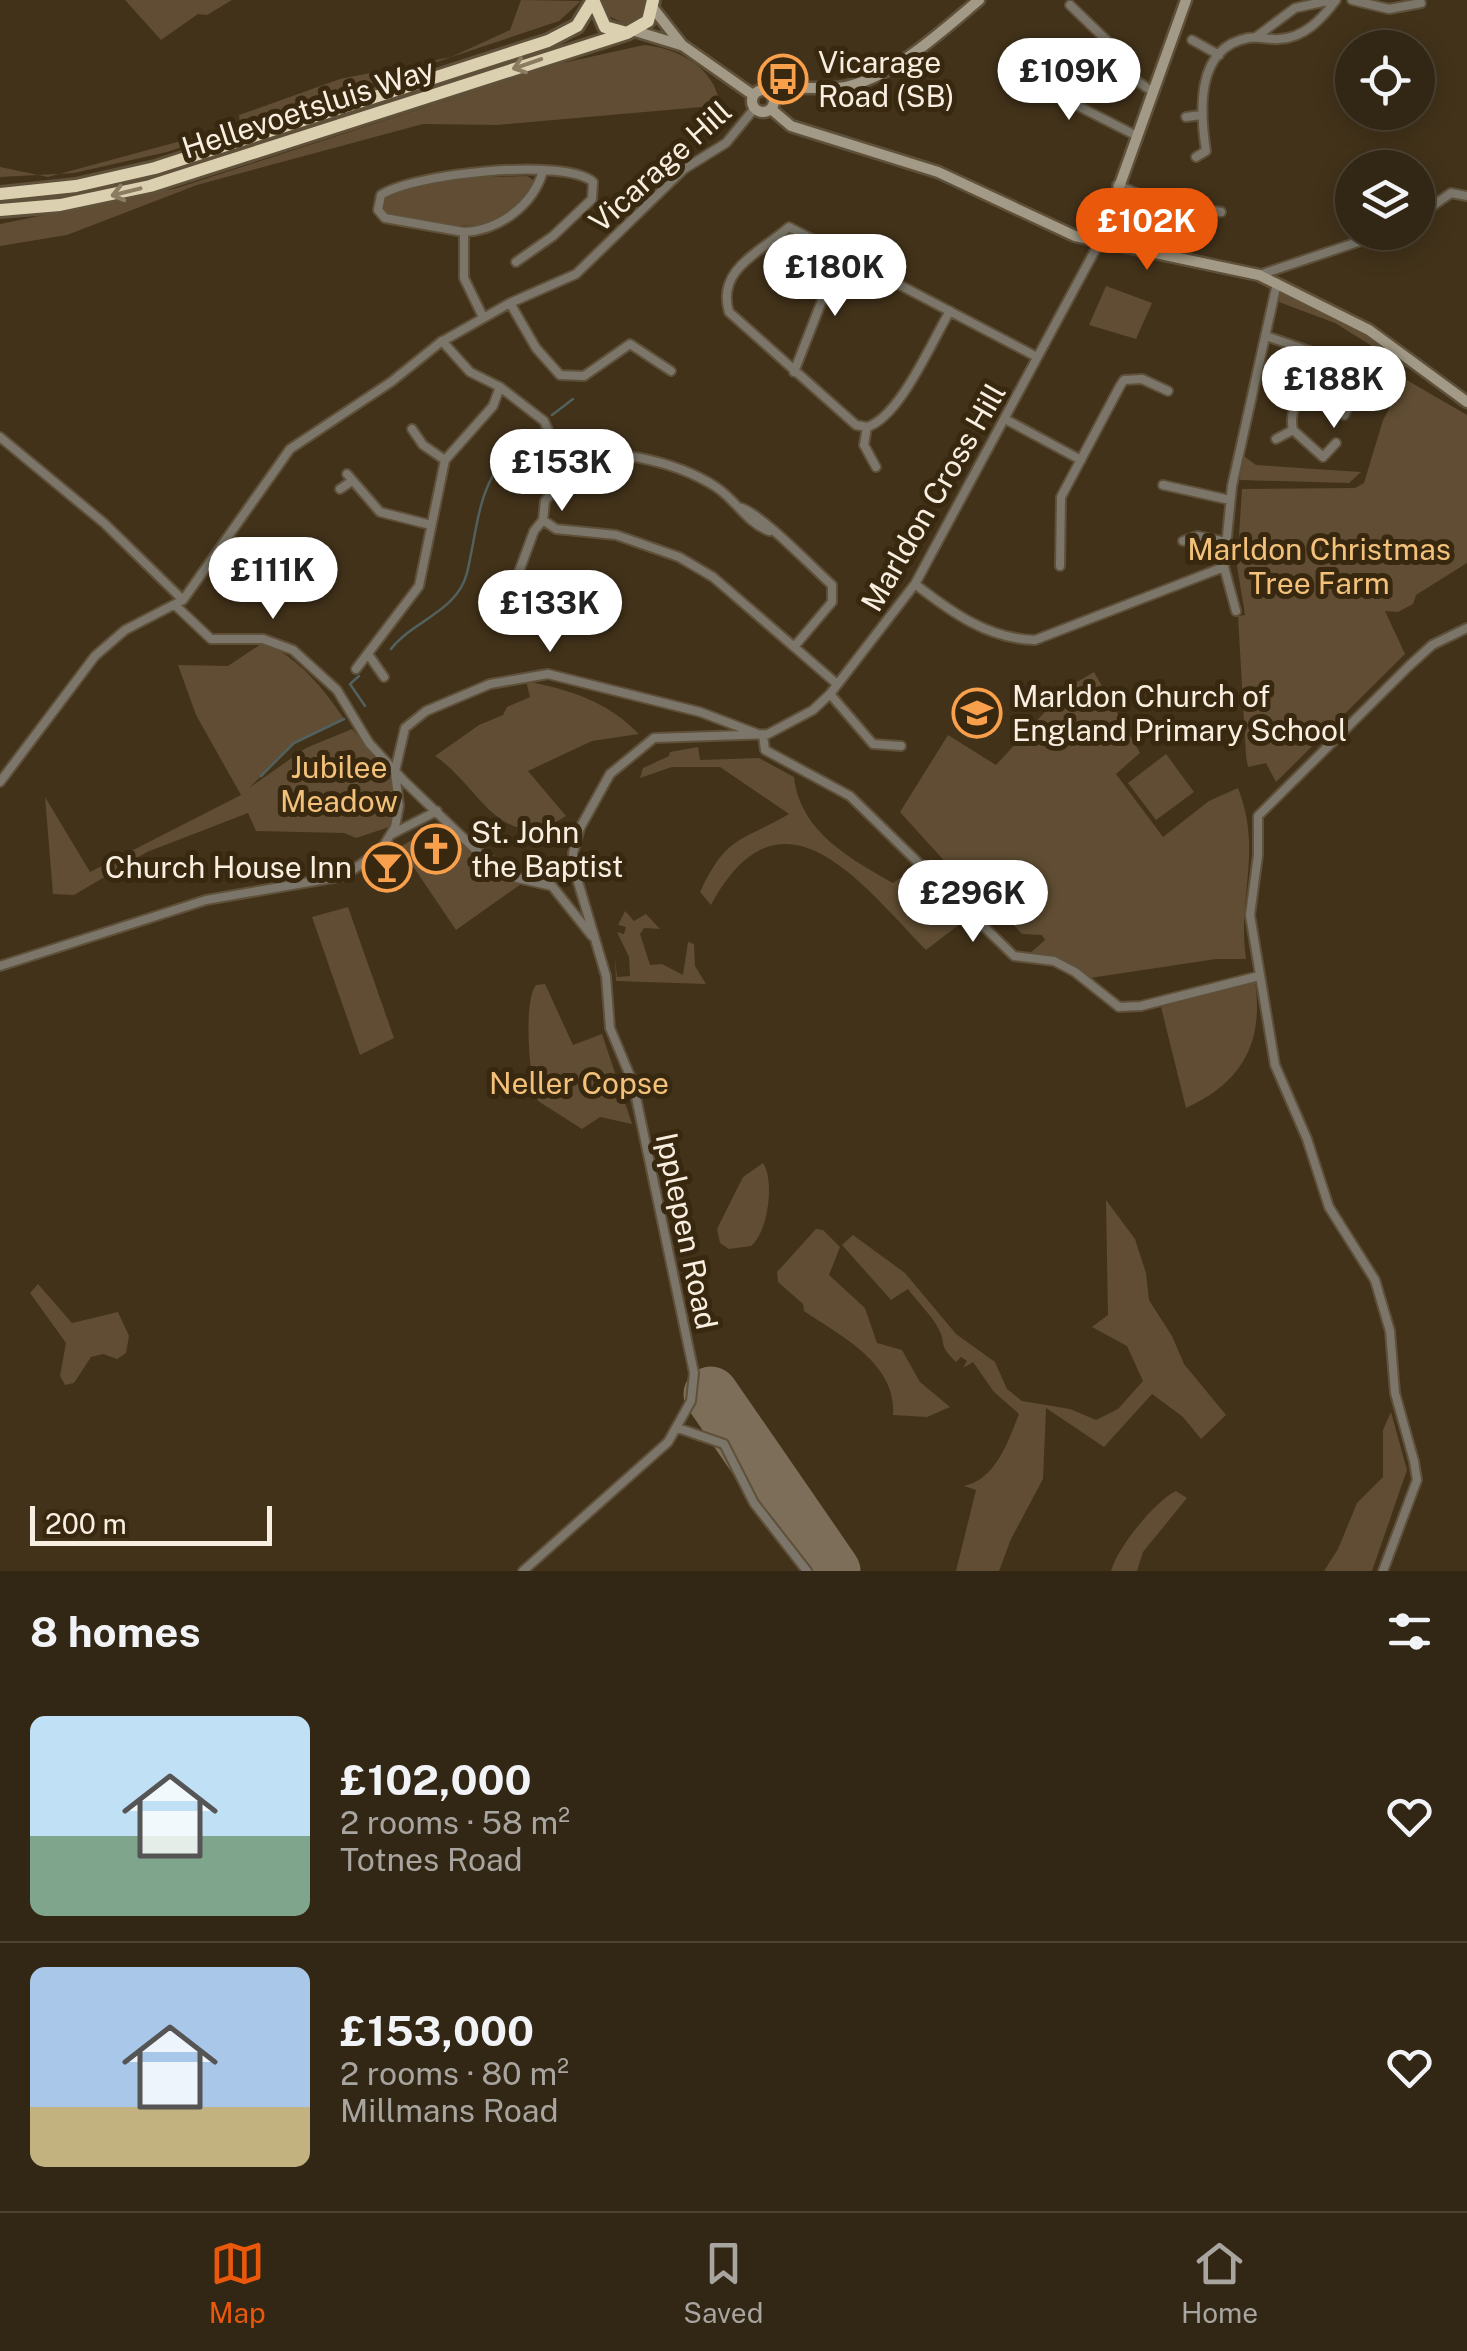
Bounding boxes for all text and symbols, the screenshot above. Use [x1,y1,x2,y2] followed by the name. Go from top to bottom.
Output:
[1335,30,1435,250] map controls
[1335,30,1435,130] button: locate
[999,38,1139,123] pin: £109K
[818,44,955,114] place label: Vicarage Road (SB)
[177,50,439,166] street label: Hellevoetsluis Way
[1020,52,1119,89] text: £109K
[757,53,809,105] bus stop icon: Vicarage Road (SB)
[511,56,543,74] one-way arrow
[582,93,738,239] street label: Vicarage Hill
[1335,150,1435,250] button: layers
[111,184,143,202] one-way arrow
[1077,188,1217,273] pin: £102K
[1098,202,1196,239] text: £102K
[765,234,905,319] pin: £180K
[785,248,885,285] text: £180K
[1264,346,1404,431] pin: £188K
[1284,360,1384,397] text: £188K
[853,377,1013,617] street label: Marldon Cross Hill
[492,429,632,514] pin: £153K
[512,443,612,480] text: £153K
[1187,531,1451,601] park label: Marldon Christmas Tree Farm
[203,537,343,622] pin: £111K
[231,551,315,588] text: £111K
[480,570,620,655] pin: £133K
[500,584,600,621] text: £133K
[1012,678,1347,748] place label: Marldon Church of England Primary School
[951,687,1003,739] school or university icon: Marldon Church of England Primary School
[280,749,398,819] park label: Jubilee Meadow
[471,814,624,884] place label: St. John the Baptist
[410,823,462,875] church icon: St. John the Baptist
[361,841,413,893] bar icon: Church House Inn
[105,849,352,885] place label: Church House Inn
[903,860,1043,945] pin: £296K
[920,874,1026,911] text: £296K
[489,1065,669,1101] park label: Neller Copse
[649,1129,725,1333] street label: Ipplepen Road
[30,1501,272,1546] scale bar
[45,1507,127,1540] text: 200 m
[1382,1604,1437,1659] icon: filters
[30,1607,201,1656] text: 8 homes
[340,1755,532,1804] text: £102,000
[110,1756,230,1876] icon: home
[1382,1789,1437,1844] icon: heart
[340,1804,570,1841] text: 2 rooms · 58 m²
[340,1841,523,1878] text: Totnes Road
[340,2006,534,2055] text: £153,000
[110,2007,230,2127] icon: home
[1382,2040,1437,2095] icon: heart
[340,2055,569,2092] text: 2 rooms · 80 m²
[340,2092,559,2129] text: Millmans Road
[209,2236,266,2329] tab: Map
[683,2236,763,2329] tab: Saved
[1181,2236,1258,2329] tab: Home

